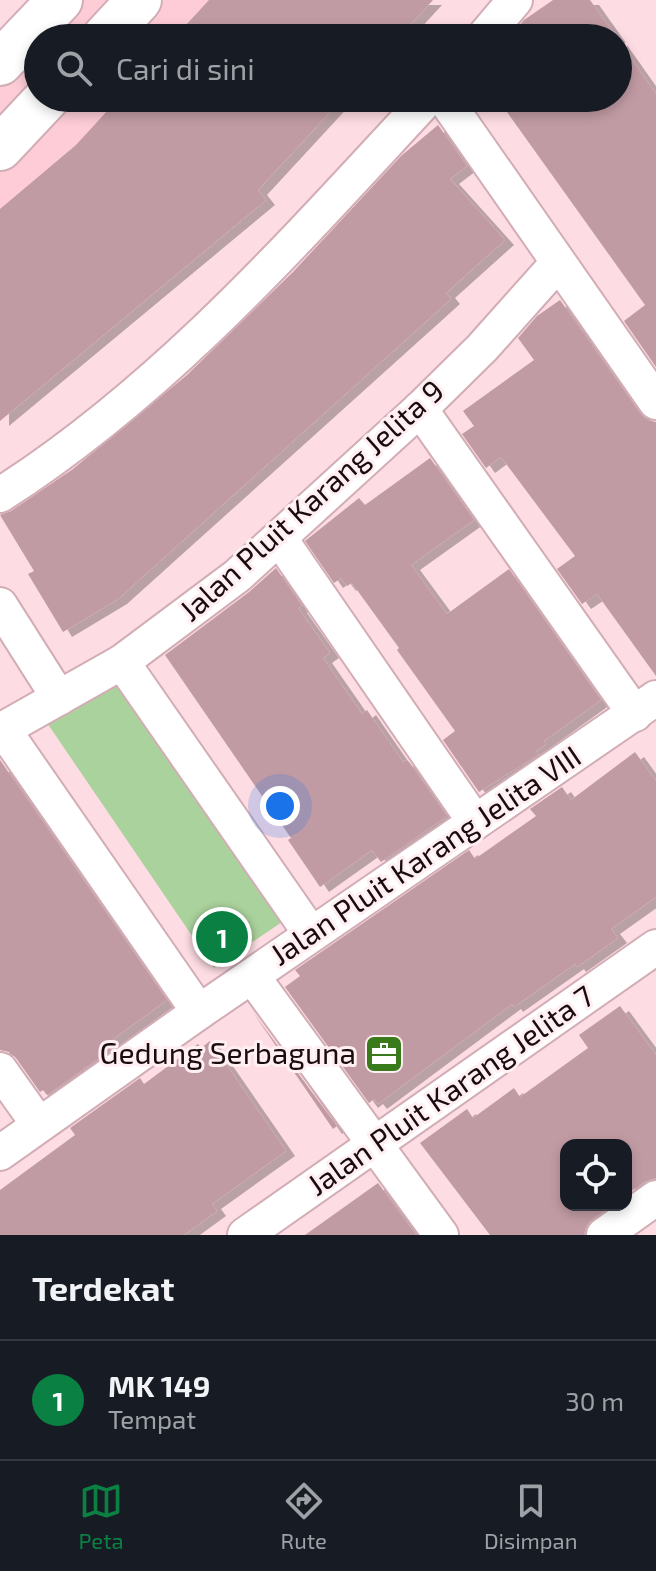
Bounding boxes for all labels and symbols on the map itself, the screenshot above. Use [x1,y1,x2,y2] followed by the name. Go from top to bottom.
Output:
[171,371,450,628] street label: Jalan Pluit Karang Jelita 9
[263,737,587,972] street label: Jalan Pluit Karang Jelita VIII
[260,786,300,826] your location
[196,907,248,967] pin: 1
[300,977,600,1202] street label: Jalan Pluit Karang Jelita 7
[363,1033,405,1075] office icon: Gedung Serbaguna
[100,1034,356,1070] place label: Gedung Serbaguna

